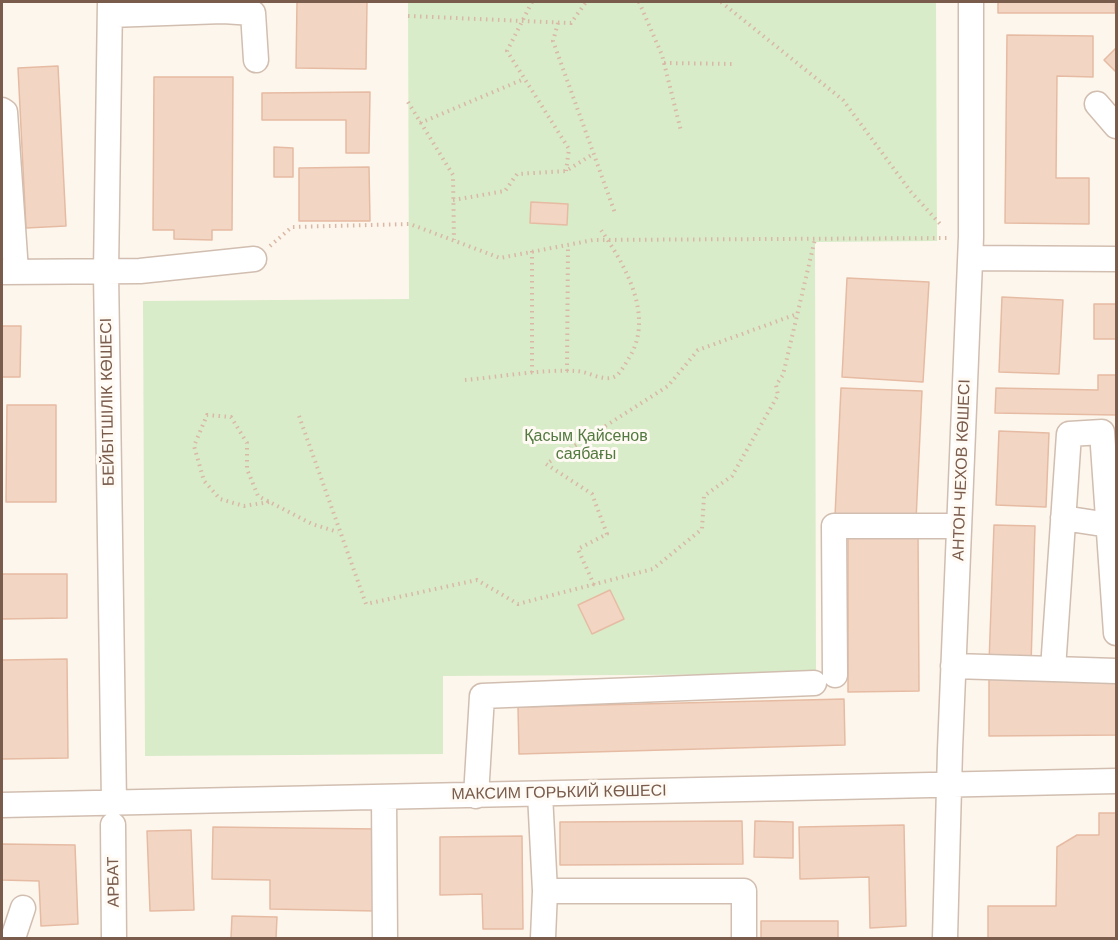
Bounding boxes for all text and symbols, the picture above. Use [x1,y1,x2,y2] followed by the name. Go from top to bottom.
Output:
[97,318,119,486] street label: БЕЙБІТШІЛІК КӨШЕСІ
[949,379,975,561] street label: АНТОН ЧЕХОВ КӨШЕСІ
[524,427,648,465] park label: Қасым Қайсенов саябағы
[451,782,667,804] street label: МАКСИМ ГОРЬКИЙ КӨШЕСІ
[104,856,124,908] street label: АРБАТ

